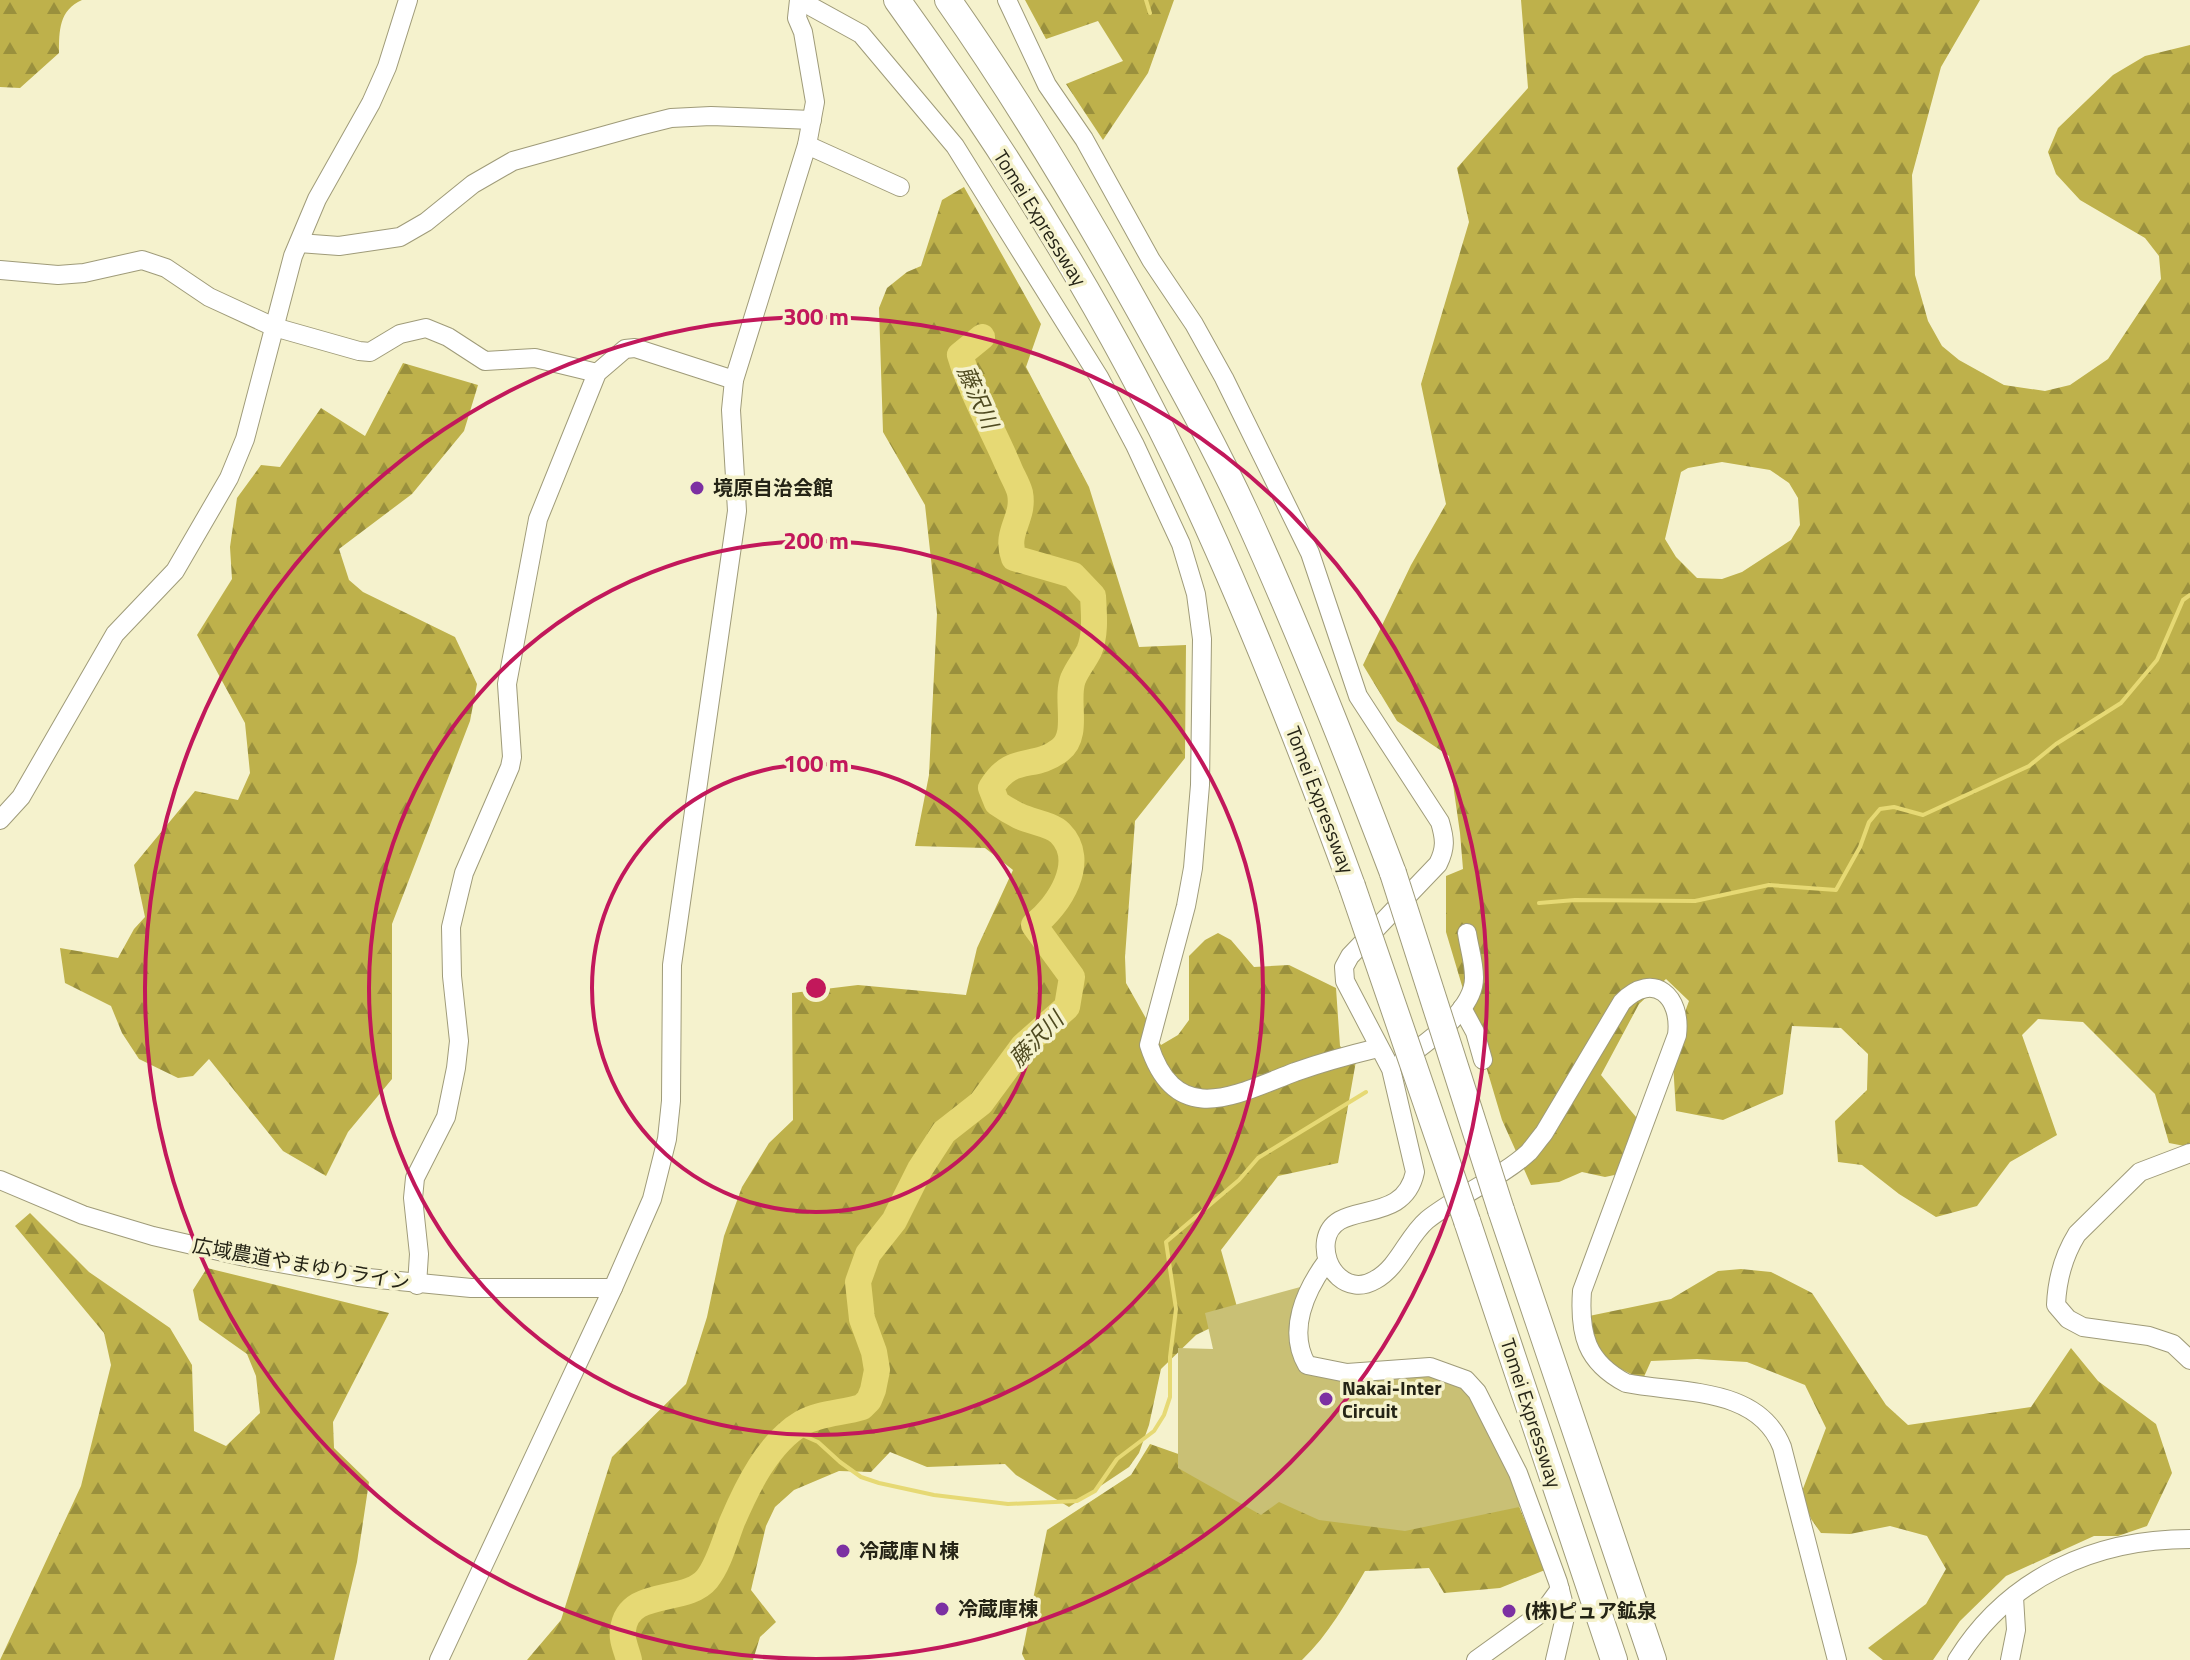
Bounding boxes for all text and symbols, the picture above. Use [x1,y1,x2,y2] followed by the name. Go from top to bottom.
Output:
[986,144,1095,292] street label: Tomei Expressway
[783,298,849,334] text: 300 m
[949,360,1008,436] water label: 藤沢川
[713,472,833,503] place label: 境原自治会館
[688,479,706,497] marker: 境原自治会館
[783,522,849,558] text: 200 m
[1278,722,1363,878] street label: Tomei Expressway
[783,745,849,781] text: 100 m
[802,974,830,1002] centre of rings
[1001,1002,1073,1075] water label: 藤沢川
[190,1229,412,1298] street label: 広域農道やまゆりライン
[1493,1334,1570,1492] street label: Tomei Expressway
[1342,1372,1442,1426] place label: Nakai-Inter Circuit
[1317,1390,1335,1408] marker: Nakai-Inter Circuit
[859,1535,959,1566] place label: 冷蔵庫Ｎ棟
[834,1542,852,1560] marker: 冷蔵庫Ｎ棟
[958,1593,1038,1624] place label: 冷蔵庫棟
[1525,1595,1657,1626] place label: (株)ピュア鉱泉
[933,1600,951,1618] marker: 冷蔵庫棟
[1500,1602,1518,1620] marker: (株)ピュア鉱泉

